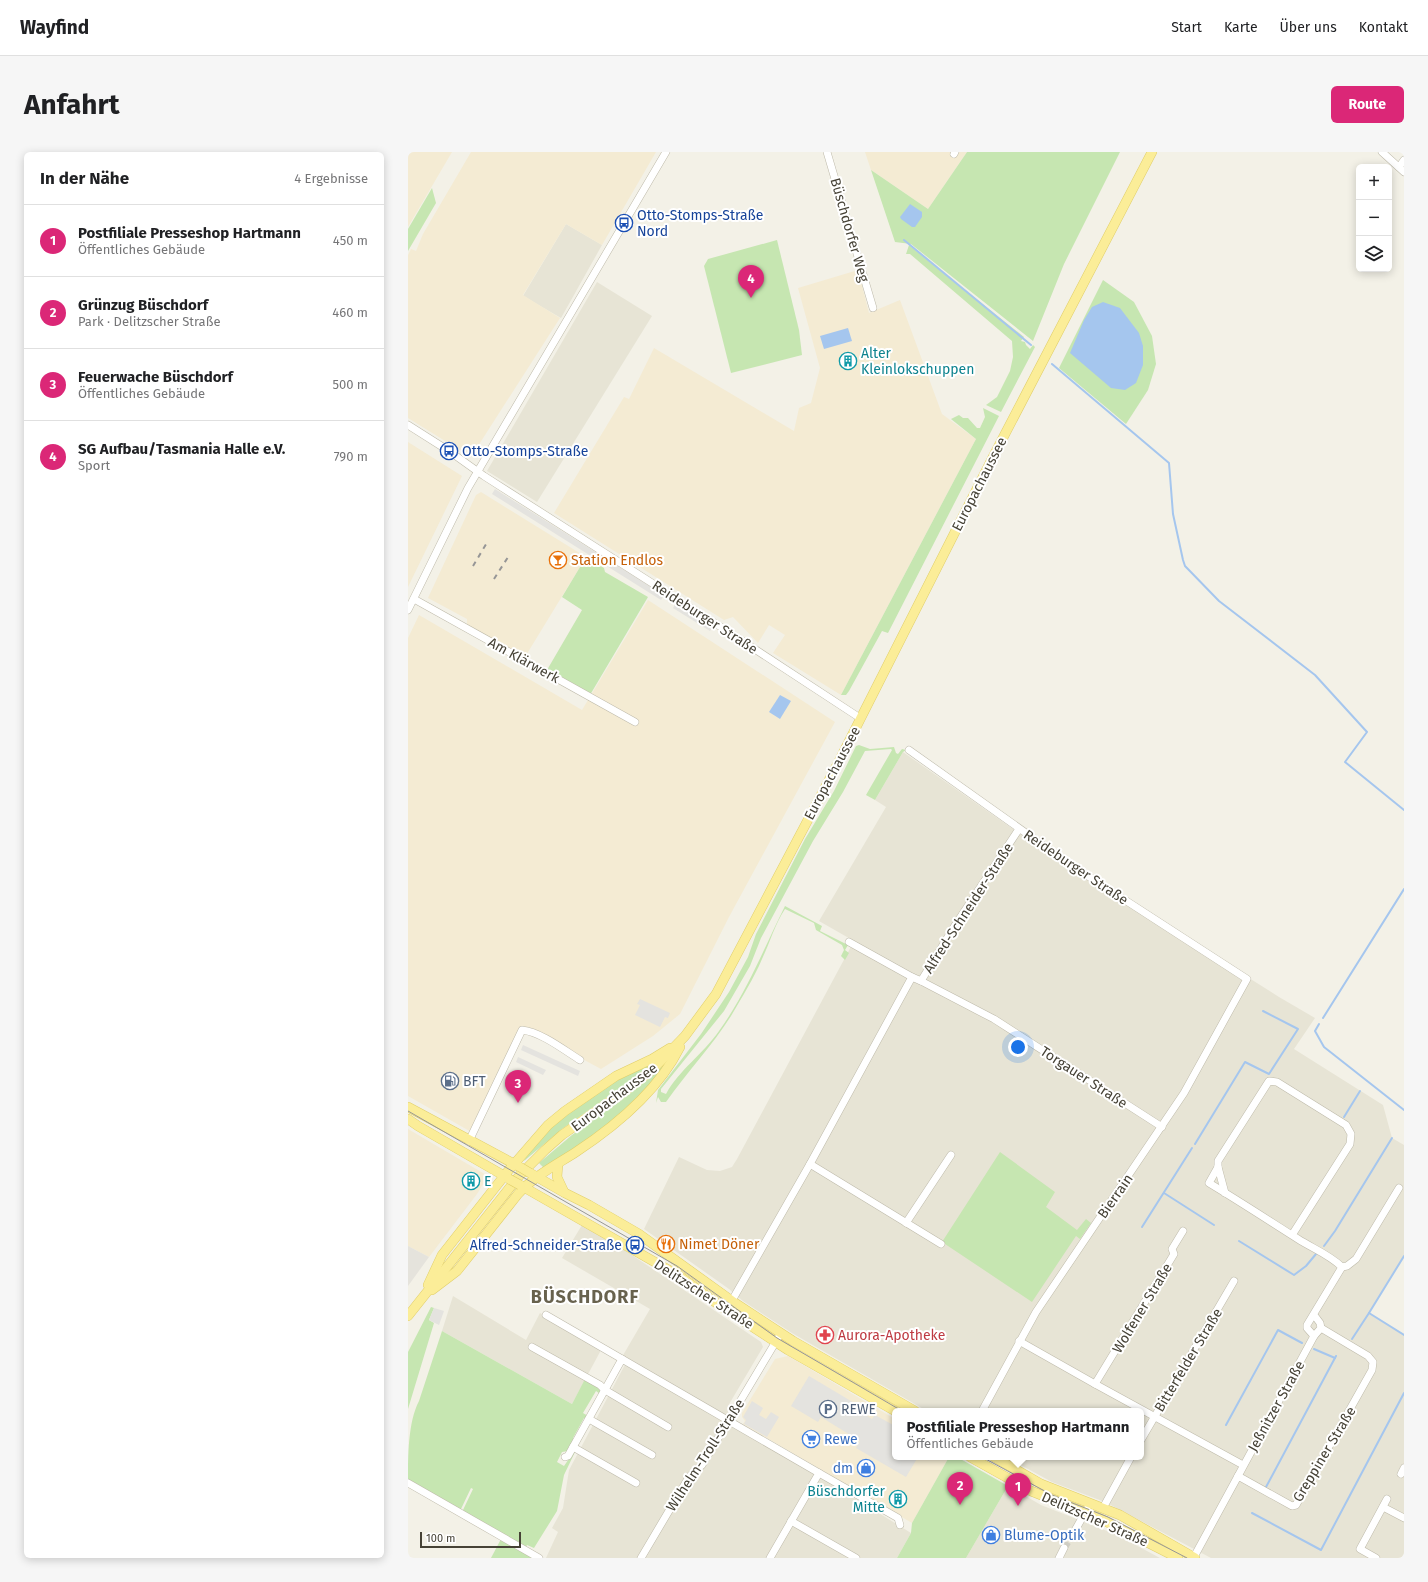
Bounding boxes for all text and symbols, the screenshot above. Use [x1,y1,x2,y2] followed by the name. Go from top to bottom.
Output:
[20,16,89,39] text: Wayfind
[1171,19,1202,36] text: Start
[1224,19,1258,36] text: Karte
[1280,19,1337,36] text: Über uns
[1359,19,1408,36] text: Kontakt
[1331,86,1404,123] button: Route
[24,88,120,121] text: Anfahrt
[1356,164,1392,272] map controls
[1356,164,1392,200] button: +
[40,168,129,189] text: In der Nähe
[294,171,368,186] text: 4 Ergebnisse
[827,176,873,285] street label: Büschdorfer Weg
[1356,200,1392,236] button: −
[637,207,763,240] place label: Otto-Stomps-Straße Nord
[614,213,634,233] bus stop icon: Otto-Stomps-Straße Nord
[78,224,301,242] text: Postfiliale Presseshop Hartmann
[50,233,56,248] text: 1
[333,233,368,248] text: 450 m
[1356,236,1392,272] button: layers
[78,242,205,257] text: Öffentliches Gebäude
[738,265,764,298] pin: 4
[78,296,208,314] text: Grünzug Büschdorf
[50,305,56,320] text: 2
[332,305,368,320] text: 460 m
[78,314,220,329] text: Park · Delitzscher Straße
[861,345,974,378] place label: Alter Kleinlokschuppen
[838,351,858,371] building icon: Alter Kleinlokschuppen
[78,368,233,386] text: Feuerwache Büschdorf
[50,377,56,392] text: 3
[332,377,368,392] text: 500 m
[78,386,205,401] text: Öffentliches Gebäude
[948,434,1010,534] street label: Europachaussee
[78,440,285,458] text: SG Aufbau/Tasmania Halle e.V.
[439,441,459,461] bus stop icon: Otto-Stomps-Straße
[462,443,588,460] place label: Otto-Stomps-Straße
[49,449,57,464] text: 4
[334,449,368,464] text: 790 m
[78,458,110,473] text: Sport
[548,550,568,570] bar icon: Station Endlos
[571,552,663,569] place label: Station Endlos
[649,577,761,658] street label: Reideburger Straße
[485,634,563,687] street label: Am Klärwerk
[801,724,864,823] street label: Europachaussee
[1020,826,1131,909] street label: Reideburger Straße
[920,840,1017,977] street label: Alfred-Schneider-Straße
[1008,1037,1028,1057] your location
[1037,1043,1131,1112] street label: Torgauer Straße
[568,1060,661,1135] street label: Europachaussee
[505,1070,531,1103] pin: 3
[440,1071,460,1091] fuel station icon: BFT
[463,1073,486,1090] place label: BFT
[461,1171,481,1191] building icon: E
[1094,1171,1137,1222] street label: Bierrain
[484,1173,492,1190] place label: E
[656,1234,676,1254] restaurant icon: Nimet Döner
[625,1235,645,1255] bus stop icon: Alfred-Schneider-Straße
[679,1236,760,1253] place label: Nimet Döner
[470,1237,622,1254] place label: Alfred-Schneider-Straße
[651,1256,757,1333] street label: Delitzscher Straße
[1109,1260,1176,1356] street label: Wolfener Straße
[531,1286,639,1308] district label: BÜSCHDORF
[1151,1305,1226,1415] street label: Bitterfelder Straße
[815,1325,835,1345] pharmacy icon: Aurora-Apotheke
[838,1327,945,1344] place label: Aurora-Apotheke
[1244,1358,1308,1455] street label: Jeßnitzer Straße
[663,1396,748,1515] street label: Wilhelm-Troll-Straße
[818,1399,838,1419] parking icon: REWE
[841,1401,876,1418] place label: REWE
[1289,1404,1360,1505] street label: Greppiner Straße
[892,1408,1144,1460] popup
[907,1418,1129,1436] text: Postfiliale Presseshop Hartmann
[801,1429,821,1449] supermarket icon: Rewe
[824,1431,858,1448] place label: Rewe
[907,1436,1034,1451] text: Öffentliches Gebäude
[856,1458,876,1478] shop icon: dm
[833,1460,853,1477] place label: dm
[947,1472,973,1505] pin: 2
[1005,1473,1031,1506] pin: 1
[807,1483,886,1516] place label: Büschdorfer Mitte
[1039,1488,1151,1551] street label: Delitzscher Straße
[888,1489,908,1509] building icon: Büschdorfer Mitte
[981,1525,1001,1545] shop icon: Blume-Optik
[1004,1527,1085,1544] place label: Blume-Optik
[420,1530,521,1549] scale bar
[426,1532,455,1545] text: 100 m

